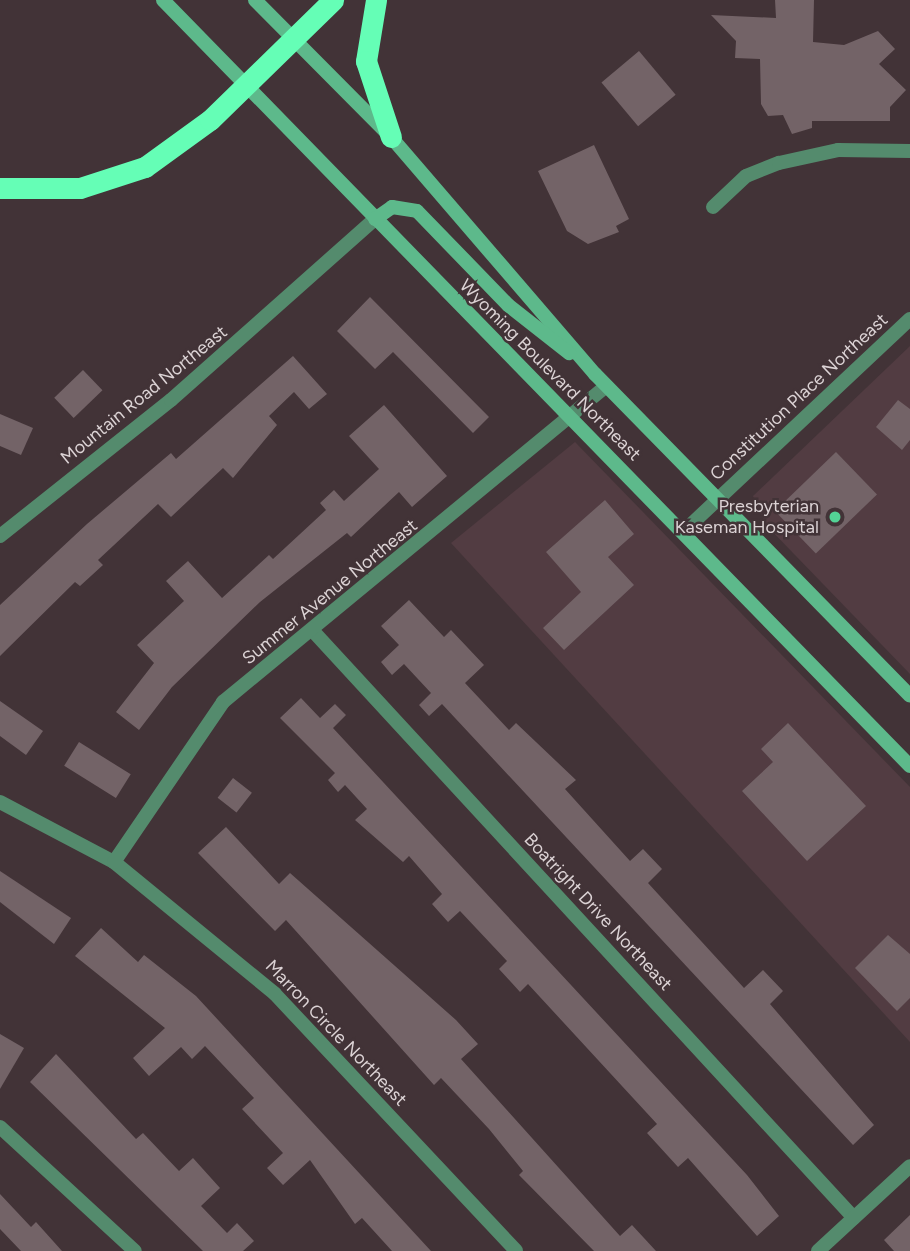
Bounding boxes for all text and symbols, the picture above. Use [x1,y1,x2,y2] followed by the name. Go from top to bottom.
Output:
[455,275,645,465] street label: Wyoming Boulevard Northeast
[706,309,892,485] street label: Constitution Place Northeast
[56,321,232,469] street label: Mountain Road Northeast
[675,496,819,538] place label: Presbyterian Kaseman Hospital
[825,507,845,527] marker: Presbyterian Kaseman Hospital
[238,515,422,669] street label: Summer Avenue Northeast
[519,829,677,995] street label: Boatright Drive Northeast
[261,956,411,1110] street label: Marron Circle Northeast

